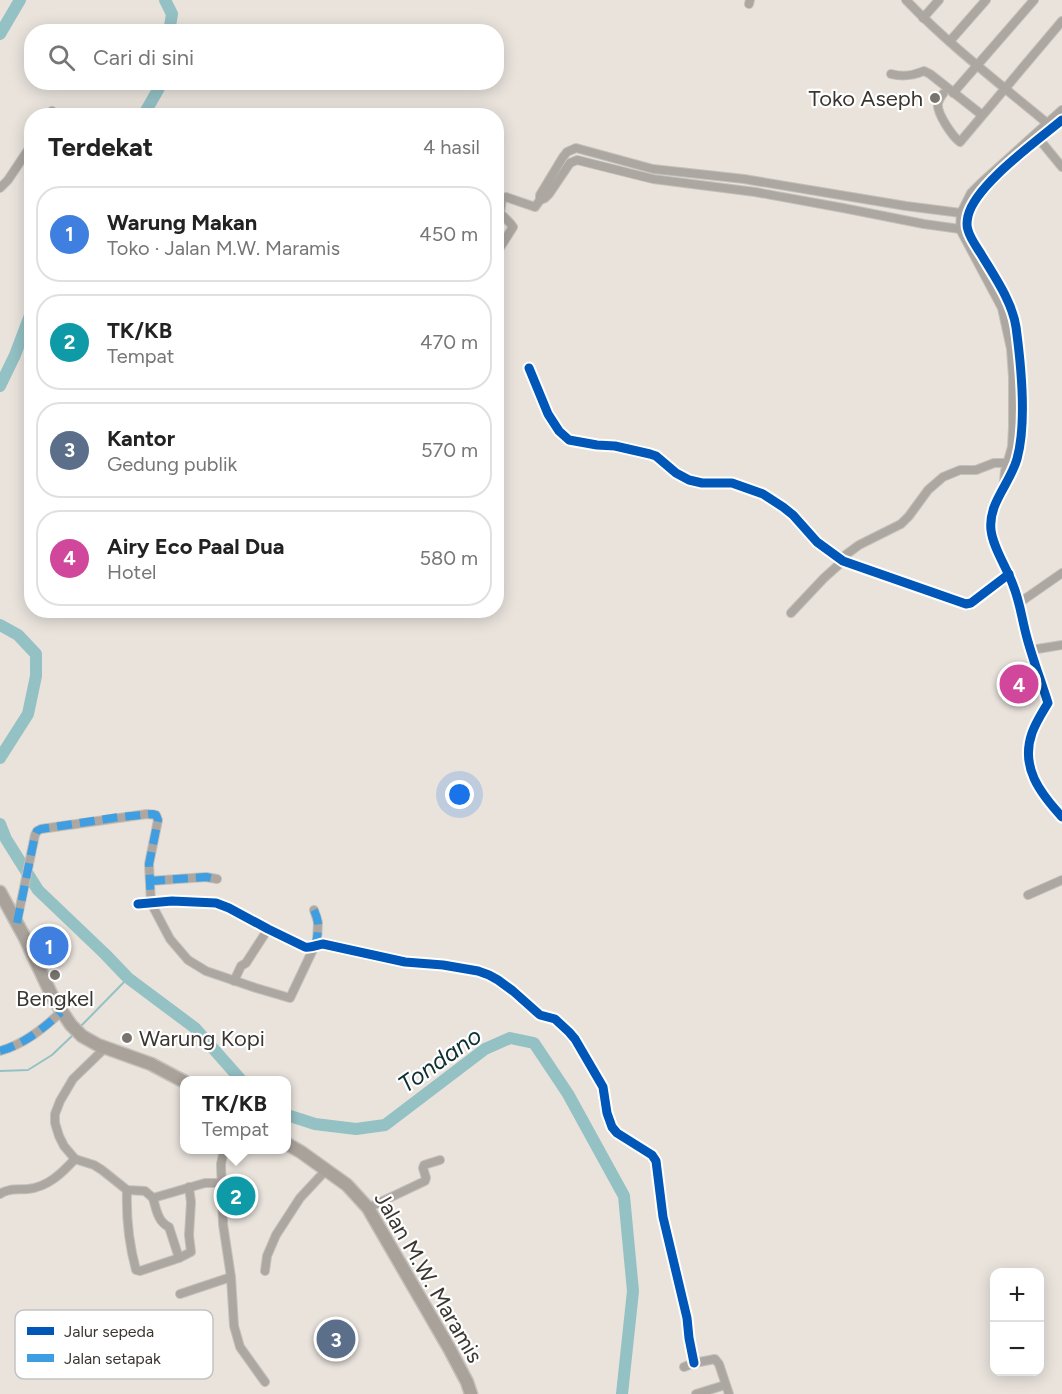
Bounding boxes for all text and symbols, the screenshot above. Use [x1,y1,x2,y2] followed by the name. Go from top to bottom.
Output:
[24,24,504,90] search box
[45,41,78,74] icon: search
[93,44,194,71] text: Cari di sini
[808,85,923,112] place label: Toko Aseph
[928,91,942,105] marker: Toko Aseph
[48,131,153,163] text: Terdekat
[423,135,480,159] text: 4 hasil
[107,209,257,236] text: Warung Makan
[65,222,74,246] text: 1
[419,222,478,246] text: 450 m
[107,236,340,260] text: Toko · Jalan M.W. Maramis
[107,317,172,344] text: TK/KB
[64,330,75,354] text: 2
[420,330,478,354] text: 470 m
[107,344,174,368] text: Tempat
[107,425,175,452] text: Kantor
[64,438,75,462] text: 3
[421,438,478,462] text: 570 m
[107,452,237,476] text: Gedung publik
[107,533,284,560] text: Airy Eco Paal Dua
[63,546,76,570] text: 4
[419,546,478,570] text: 580 m
[107,560,156,584] text: Hotel
[1000,662,1038,706] pin: 4
[445,780,474,809] your location
[29,924,68,968] pin: 1
[48,968,62,982] marker: Bengkel
[16,985,94,1012] place label: Bengkel
[393,1021,487,1099] water label: Tondano
[139,1025,265,1052] place label: Warung Kopi
[120,1031,134,1045] marker: Warung Kopi
[180,1076,291,1154] popup
[202,1090,267,1117] text: TK/KB
[202,1117,269,1141] text: Tempat
[216,1174,256,1218] pin: 2
[369,1187,489,1368] street label: Jalan M.W. Maramis
[990,1268,1044,1376] map controls
[990,1268,1044,1322] button: +
[15,1310,213,1379] legend
[316,1316,356,1362] pin: 3
[64,1322,154,1341] text: Jalur sepeda
[990,1322,1044,1376] button: −
[64,1349,161,1368] text: Jalan setapak

